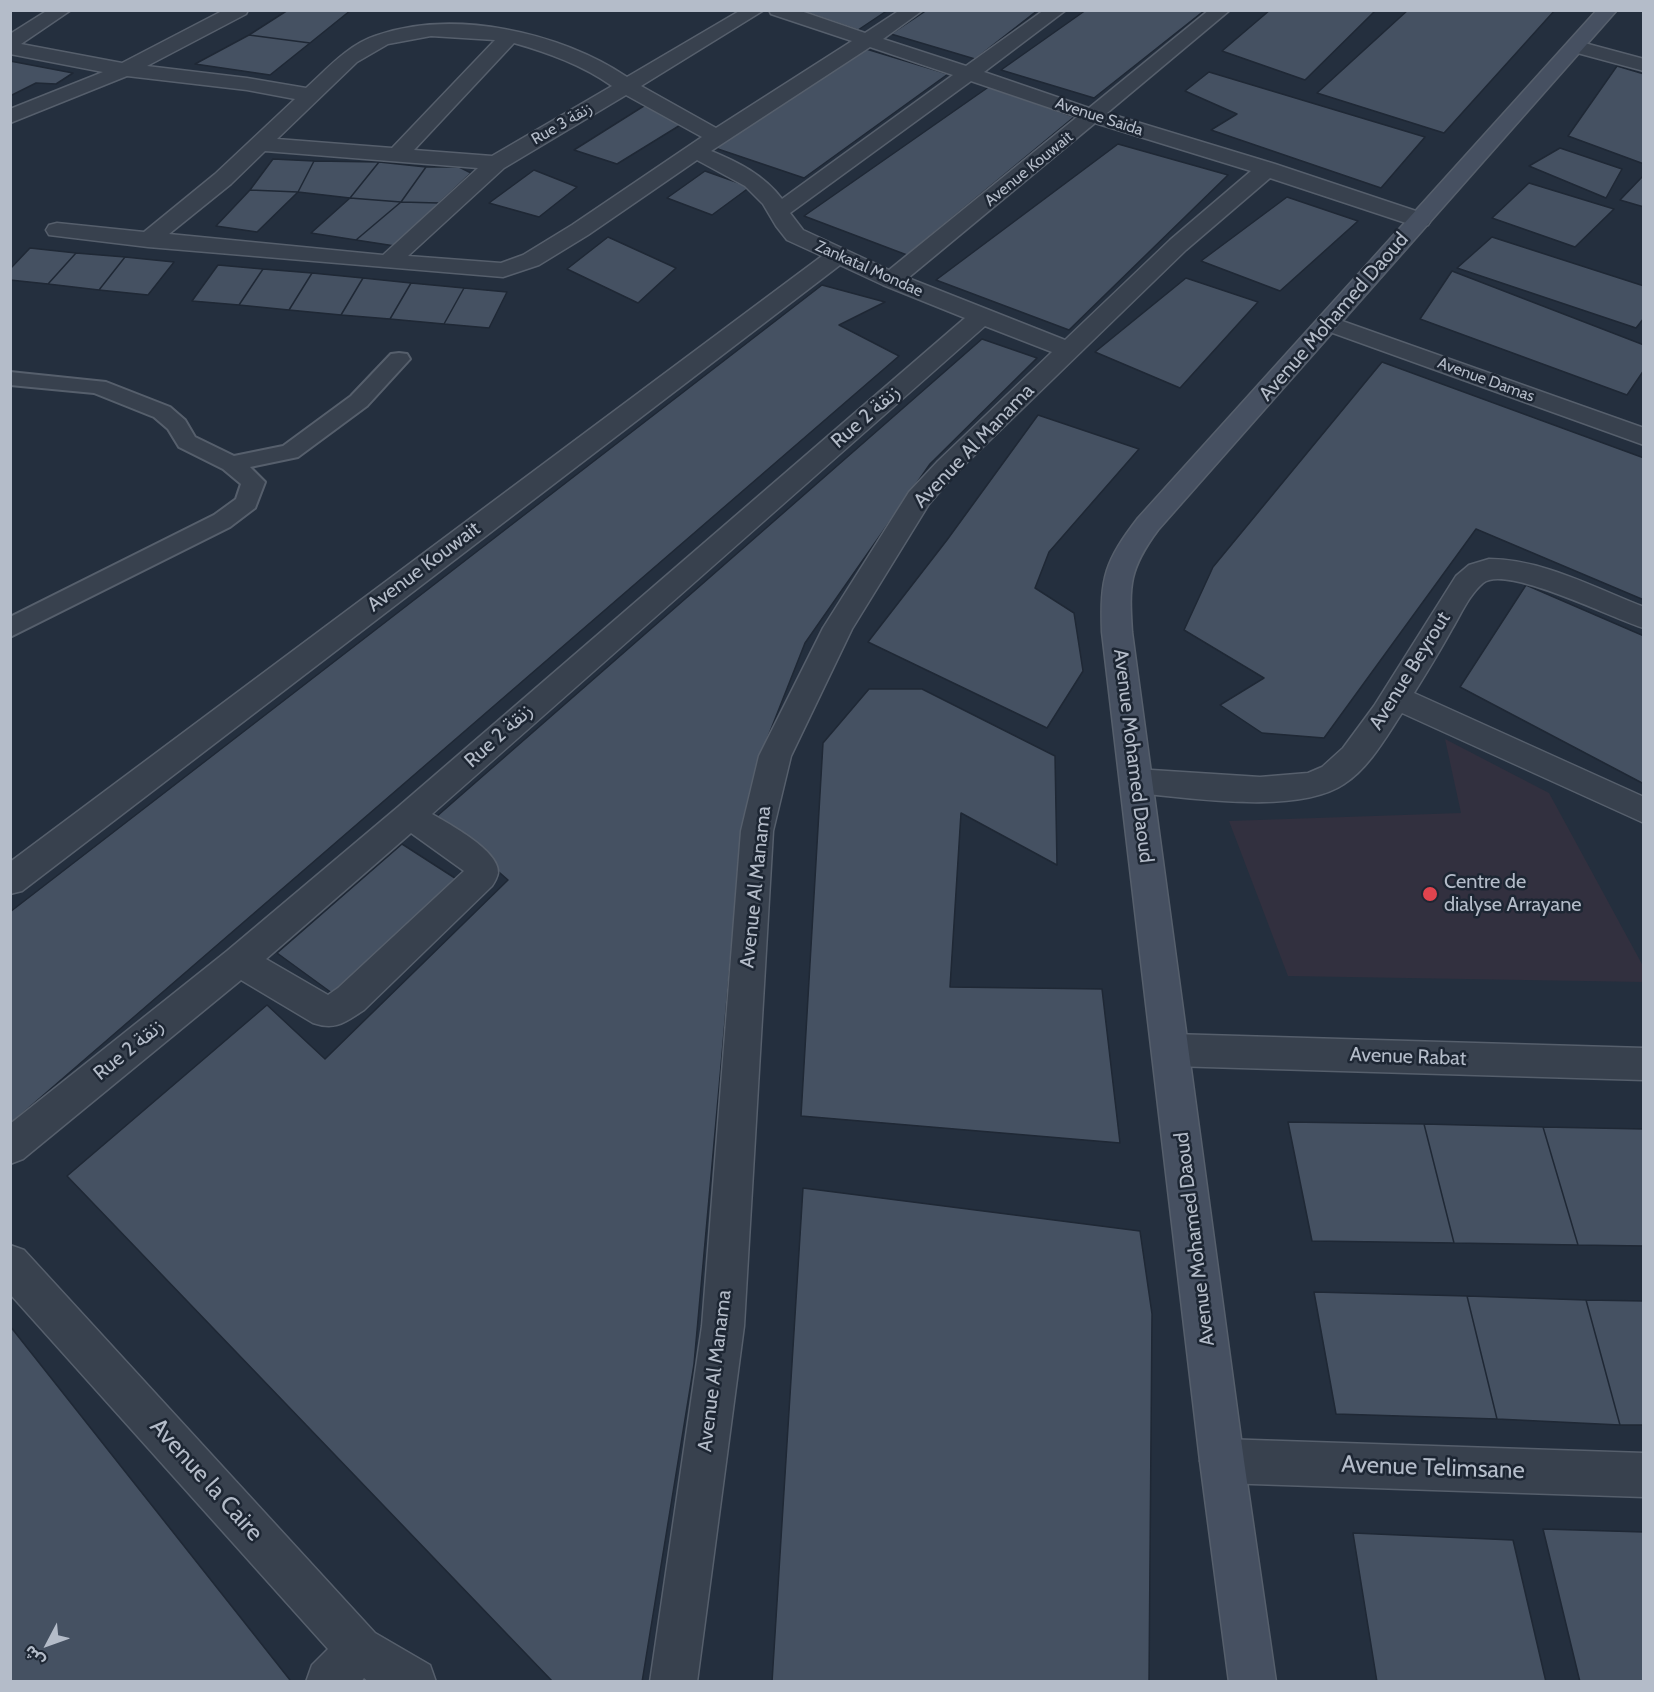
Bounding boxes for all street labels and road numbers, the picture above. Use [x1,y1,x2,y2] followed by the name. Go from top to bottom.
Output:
[1053,94,1145,140] street label: Avenue Saida
[528,99,596,149] street label: Rue 3 زنقة
[981,128,1077,210] street label: Avenue Kouwait
[1254,228,1414,406] street label: Avenue Mohamed Daoud
[812,237,926,301] street label: Zankatal Mondae
[1435,354,1537,406] street label: Avenue Damas
[909,379,1039,513] street label: Avenue Al Manama
[827,380,905,454] street label: Rue 2 زنقة
[363,517,485,617] street label: Avenue Kouwait
[1364,608,1456,734] street label: Avenue Beyrout
[1108,648,1158,864] street label: Avenue Mohamed Daoud
[460,699,538,773] street label: Rue 2 زنقة
[736,805,776,969] street label: Avenue Al Manama
[89,1014,169,1086] street label: Rue 2 زنقة
[1349,1043,1467,1071] street label: Avenue Rabat
[1170,1131,1220,1347] street label: Avenue Mohamed Daoud
[693,1289,737,1453] street label: Avenue Al Manama
[143,1413,269,1547] street label: Avenue la Caire
[1341,1450,1525,1486] street label: Avenue Telimsane

